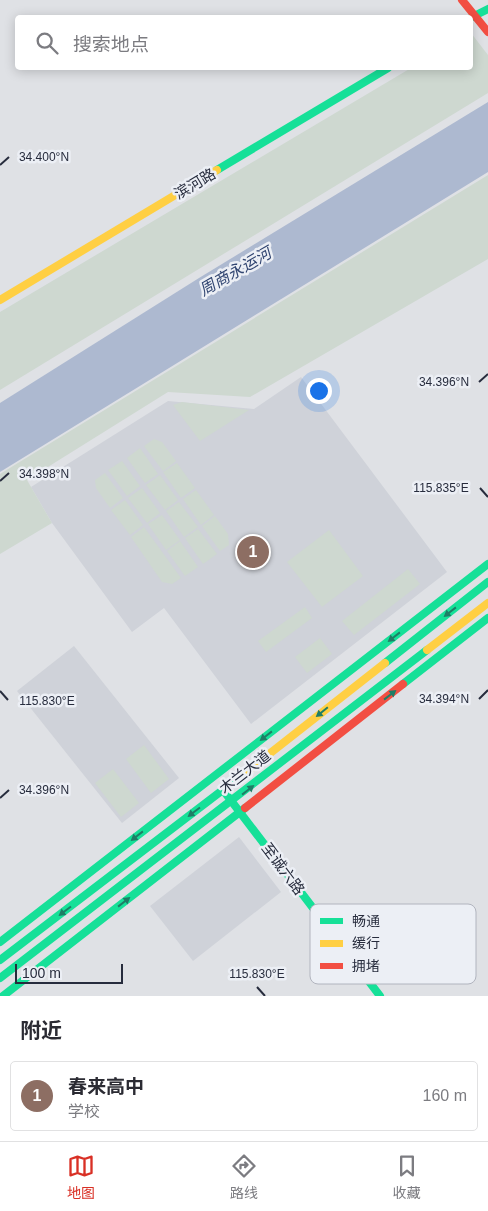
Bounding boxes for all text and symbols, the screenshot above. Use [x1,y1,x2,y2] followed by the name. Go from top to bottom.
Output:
[15,15,473,70] search box
[33,29,61,57] icon: search
[73,34,149,55] text: 搜索地点
[19,150,69,164] text: 34.400°N
[171,165,218,202] street label: 滨河路
[196,243,277,299] water label: 周商永运河
[419,375,469,389] text: 34.396°N
[306,378,332,404] your location
[19,467,69,481] text: 34.398°N
[413,481,469,495] text: 115.835°E
[237,533,269,571] pin: 1
[443,606,456,617] one-way arrow
[388,631,401,642] one-way arrow
[383,689,396,700] one-way arrow
[419,692,469,706] text: 34.394°N
[19,694,75,708] text: 115.830°E
[315,706,328,717] one-way arrow
[259,731,272,741] one-way arrow
[216,746,274,797] street label: 木兰大道
[19,783,69,797] text: 34.396°N
[241,784,254,795] one-way arrow
[188,807,201,818] one-way arrow
[131,830,144,841] one-way arrow
[259,840,308,898] street label: 至诚六路
[117,896,130,907] one-way arrow
[310,904,476,984] legend
[59,905,72,916] one-way arrow
[352,913,380,929] text: 畅通
[352,935,380,951] text: 缓行
[352,958,380,974] text: 拥堵
[15,961,122,984] scale bar
[22,965,61,981] text: 100 m
[229,967,285,981] text: 115.830°E
[20,1019,62,1042] text: 附近
[68,1076,144,1097] text: 春来高中
[33,1087,41,1104] text: 1
[423,1087,467,1104] text: 160 m
[68,1103,100,1120] text: 学校
[67,1152,95,1202] tab: 地图
[230,1152,258,1202] tab: 路线
[393,1152,421,1202] tab: 收藏

